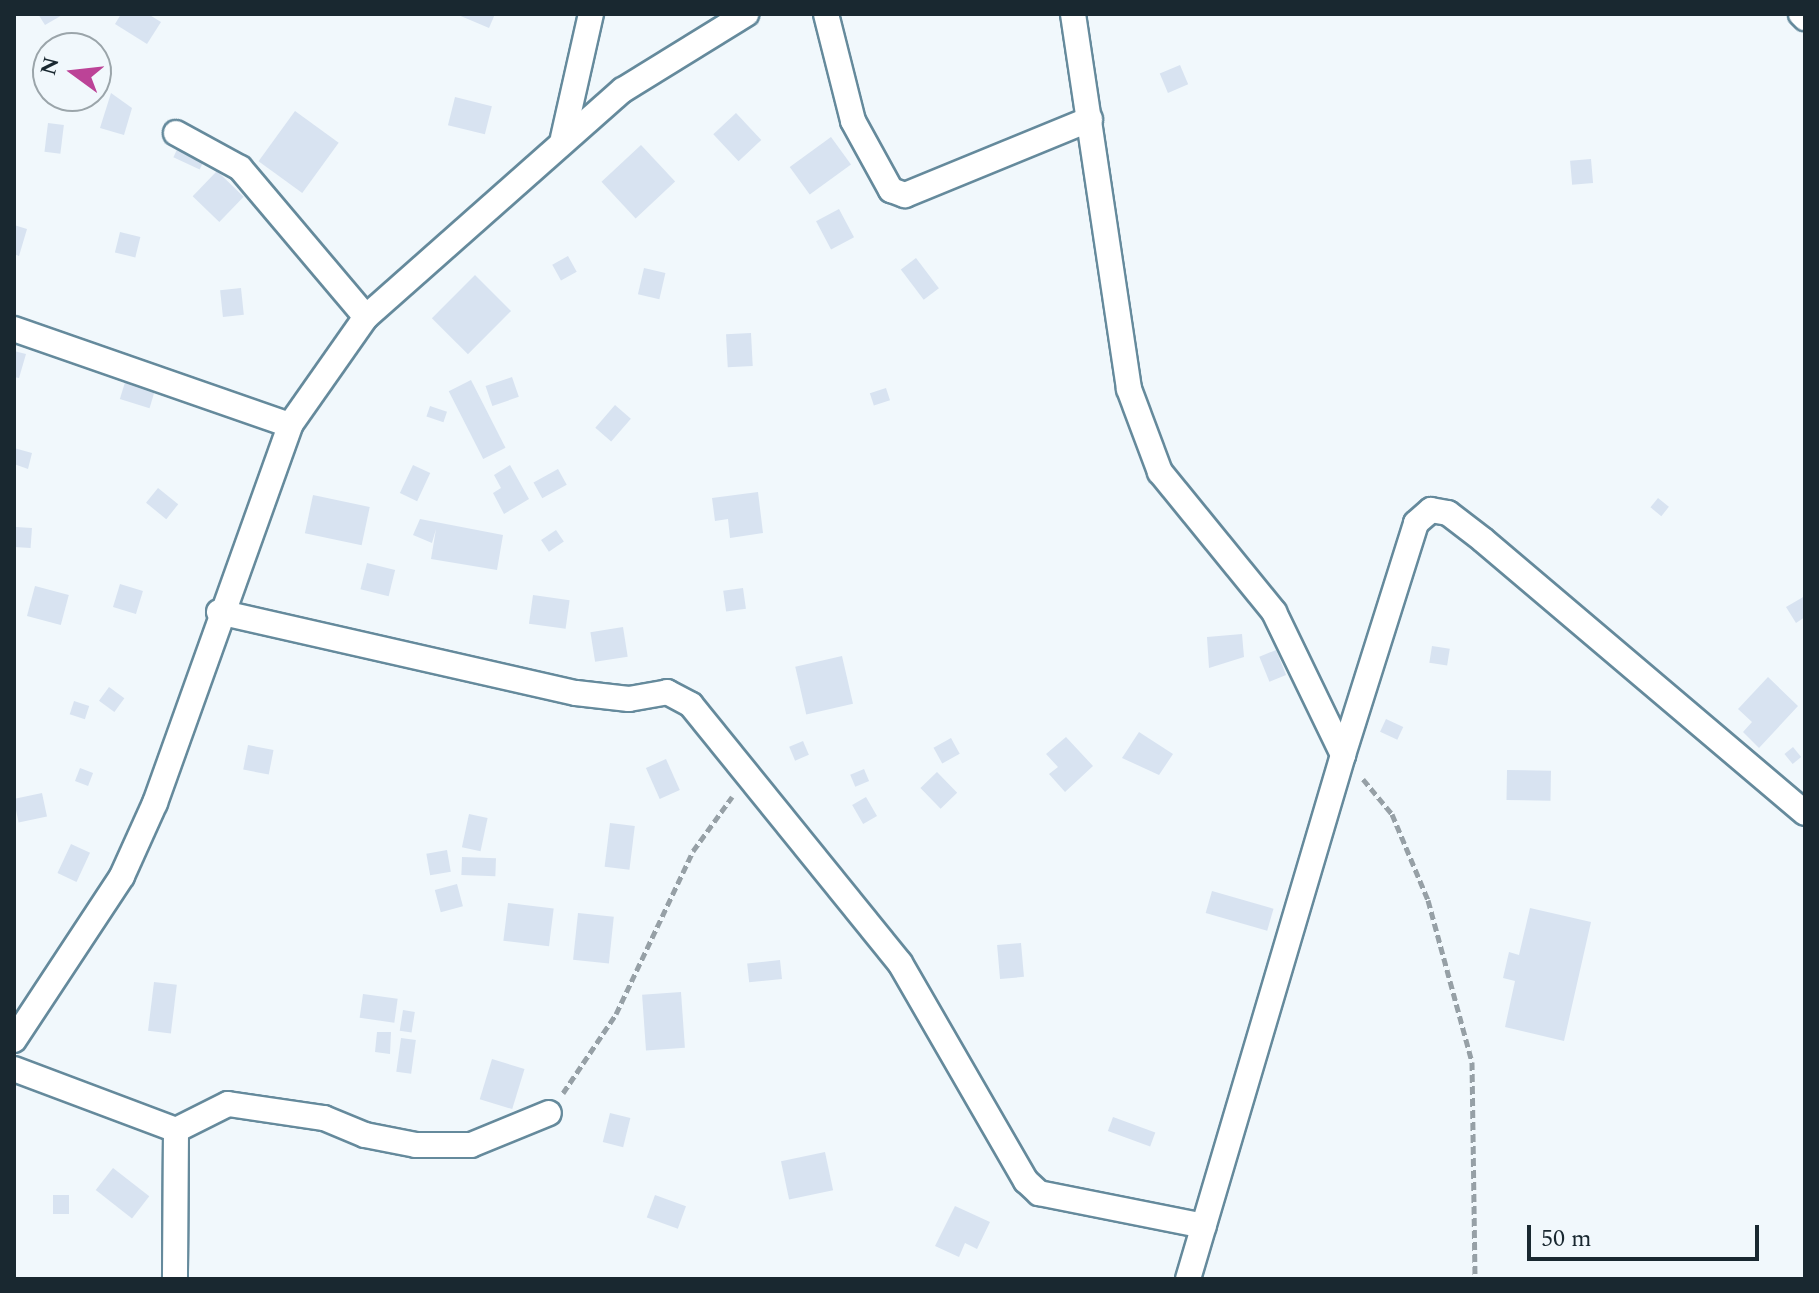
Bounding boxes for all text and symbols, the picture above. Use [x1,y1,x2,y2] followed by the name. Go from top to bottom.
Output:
[32,32,112,112] north arrow
[32,53,69,79] text: N
[1531,1209,1763,1259] scale bar
[1541,1221,1592,1257] text: 50 m

